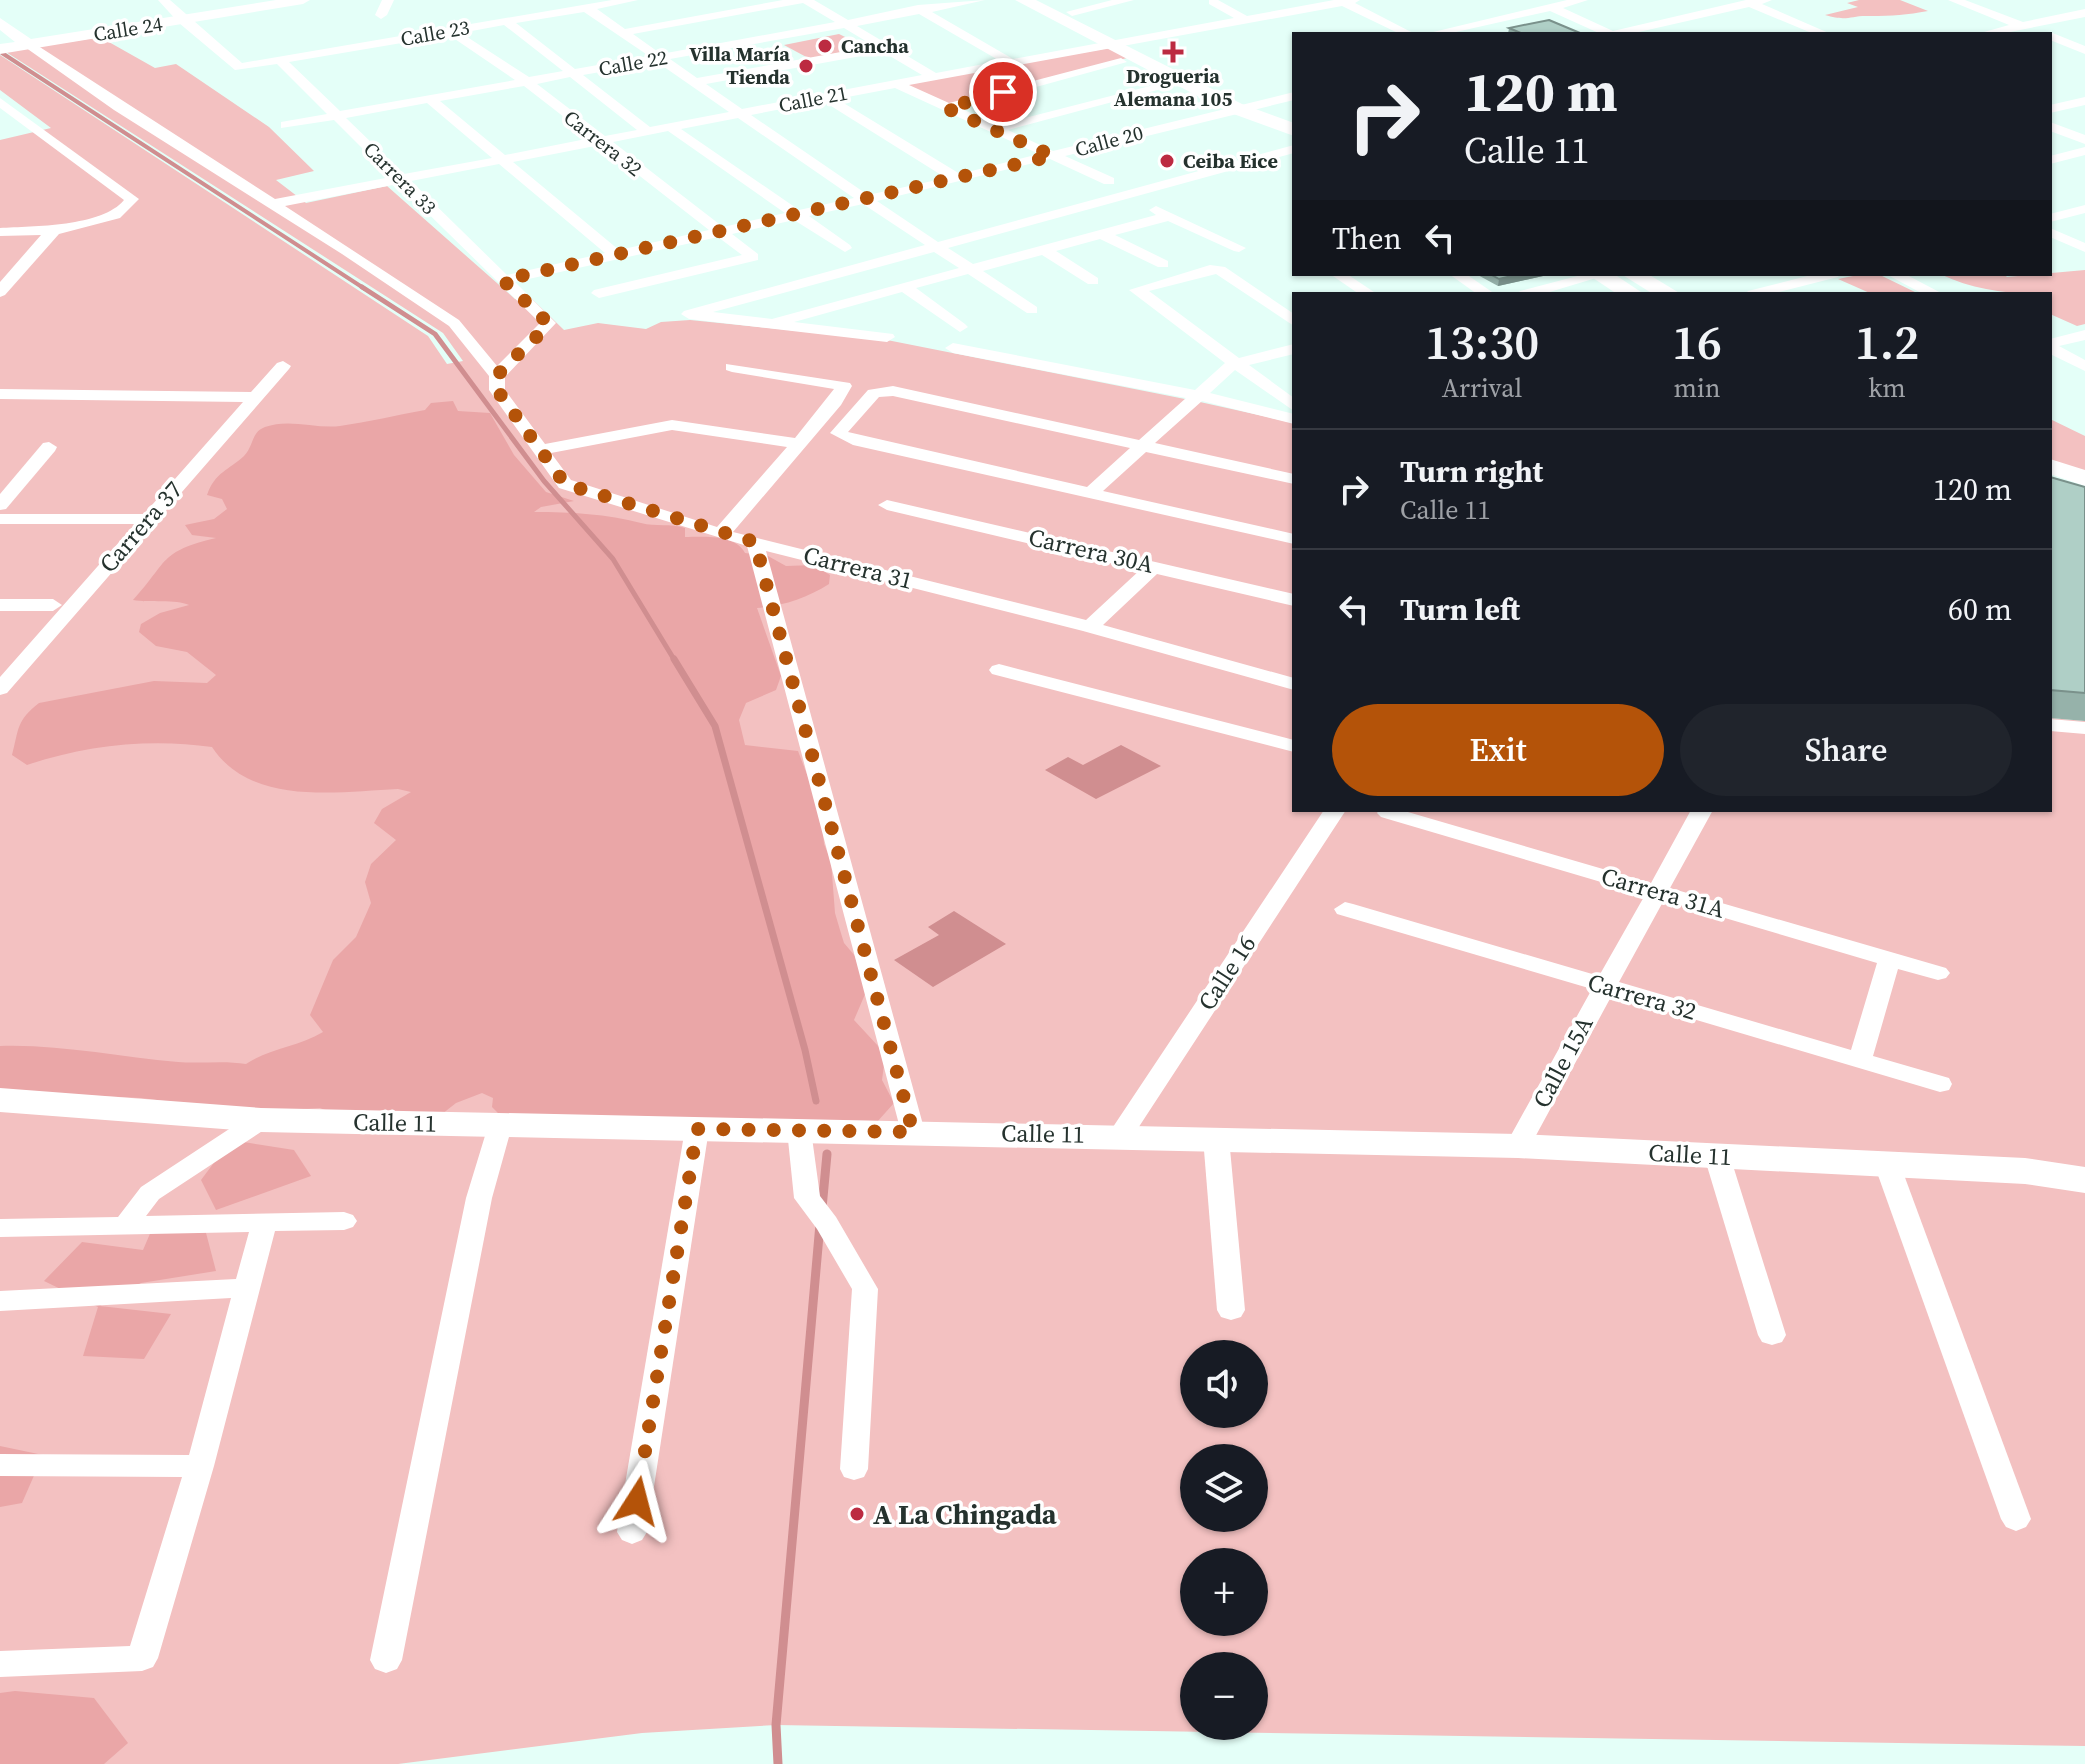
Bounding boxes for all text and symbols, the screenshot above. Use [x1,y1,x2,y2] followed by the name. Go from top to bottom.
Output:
[91,10,165,48] street label: Calle 24
[398,13,472,53] street label: Calle 23
[841,32,909,60] place label: Cancha
[816,37,834,55] marker: Cancha
[689,40,790,91] place label: Villa María Tienda
[596,43,670,83] street label: Calle 22
[1164,43,1182,61] marker: Drogueria Alemana 105
[1464,53,1618,130] text: 120 m
[797,57,815,75] marker: Villa María Tienda
[969,58,1037,126] pin
[1114,62,1232,113] place label: Drogueria Alemana 105
[1332,64,1436,168] icon: right
[981,70,1025,114] icon: arrive
[776,79,850,119] street label: Calle 21
[558,103,648,183] street label: Carrera 32
[1072,118,1146,164] street label: Calle 20
[1464,126,1589,175] text: Calle 11
[357,135,443,221] street label: Carrera 33
[1183,147,1278,175] place label: Ceiba Eice
[1158,152,1176,170] marker: Ceiba Eice
[1418,216,1462,260] icon: left
[1332,218,1402,259] text: Then
[1425,309,1539,375] text: 13:30
[1672,309,1722,375] text: 16
[1855,309,1919,375] text: 1.2
[1442,370,1522,406] text: Arrival
[1673,370,1720,406] text: min
[1868,370,1906,406] text: km
[1400,451,1543,492] text: Turn right
[1332,467,1376,511] icon: right
[1933,469,2012,510] text: 120 m
[92,474,190,579] street label: Carrera 37
[1400,492,1490,528] text: Calle 11
[1025,520,1157,581] street label: Carrera 30A
[800,538,916,597] street label: Carrera 31
[1332,587,1376,631] icon: left
[1400,589,1520,630] text: Turn left
[1948,589,2012,630] text: 60 m
[1332,704,1664,796] button: Exit
[1680,704,2012,796] button: Share
[1597,859,1729,926] street label: Carrera 31A
[1190,929,1263,1017] street label: Calle 16
[1584,965,1700,1028] street label: Carrera 32
[1525,1010,1600,1113] street label: Calle 15A
[353,1105,437,1140] street label: Calle 11
[1001,1116,1085,1151] street label: Calle 11
[1647,1136,1733,1173] street label: Calle 11
[1180,1340,1268,1740] map controls
[1180,1340,1268,1428] button: sound
[1180,1444,1268,1532] button: layers
[595,1459,679,1543] position arrow
[873,1495,1057,1533] place label: A La Chingada
[848,1505,866,1523] marker: A La Chingada
[1180,1548,1268,1636] button: +
[1180,1652,1268,1740] button: −

